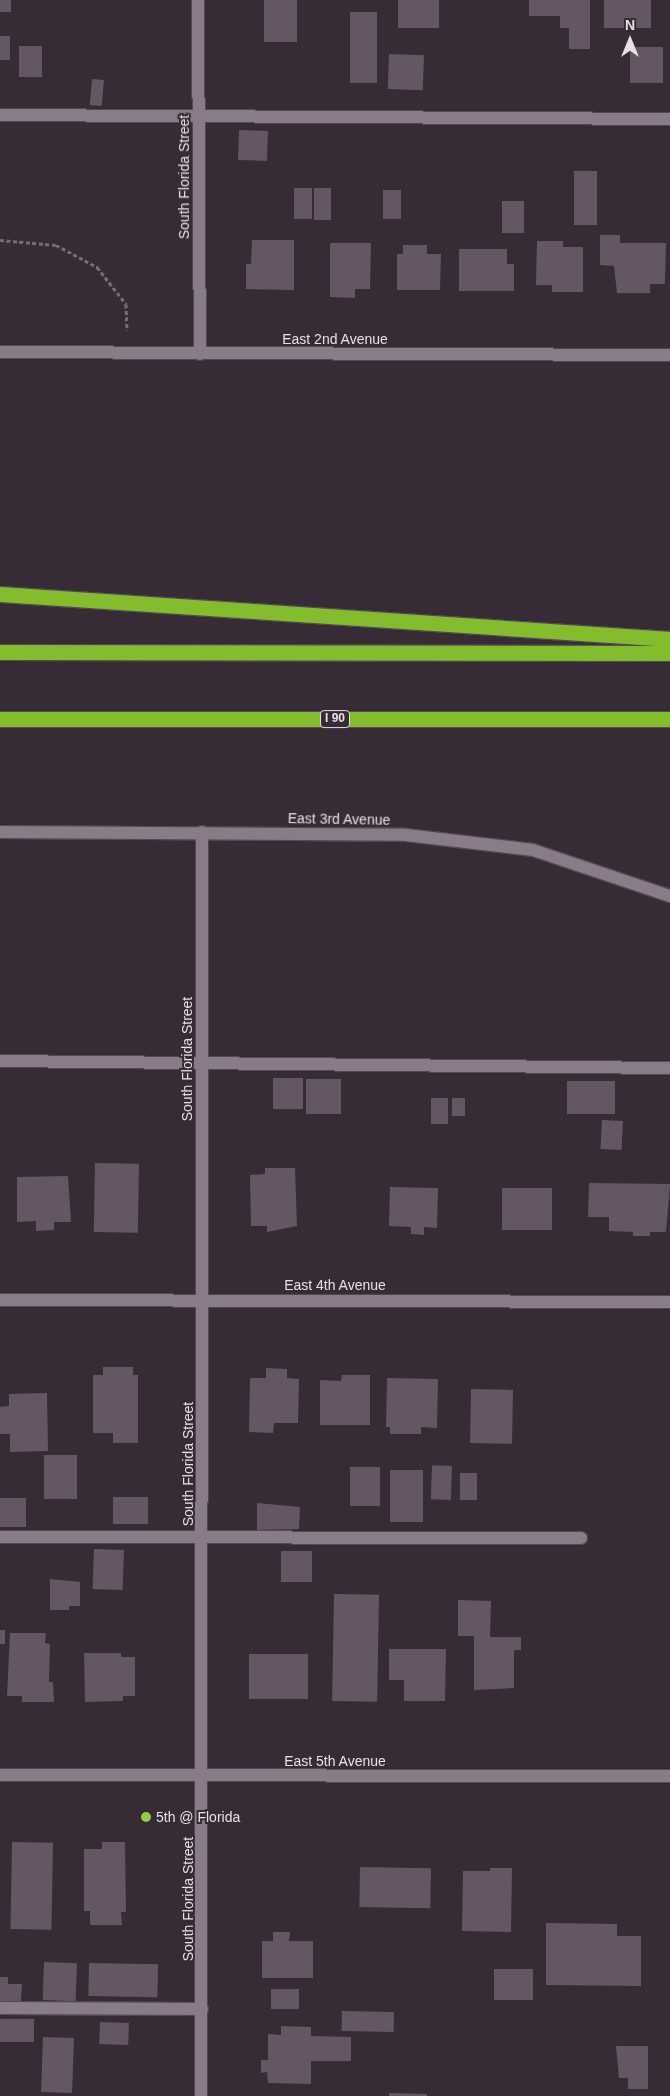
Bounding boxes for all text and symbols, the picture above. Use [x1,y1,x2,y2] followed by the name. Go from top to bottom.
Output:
[605,15,655,65] north arrow
[625,17,635,33] text: N
[176,115,192,239] street label: South Florida Street
[282,331,388,347] street label: East 2nd Avenue
[319,710,351,729] road number: I 90
[287,810,391,828] street label: East 3rd Avenue
[179,997,195,1121] street label: South Florida Street
[284,1277,386,1293] street label: East 4th Avenue
[180,1402,196,1526] street label: South Florida Street
[284,1753,386,1769] street label: East 5th Avenue
[156,1809,240,1825] place label: 5th @ Florida
[140,1811,152,1823] marker: 5th @ Florida
[180,1837,196,1961] street label: South Florida Street

